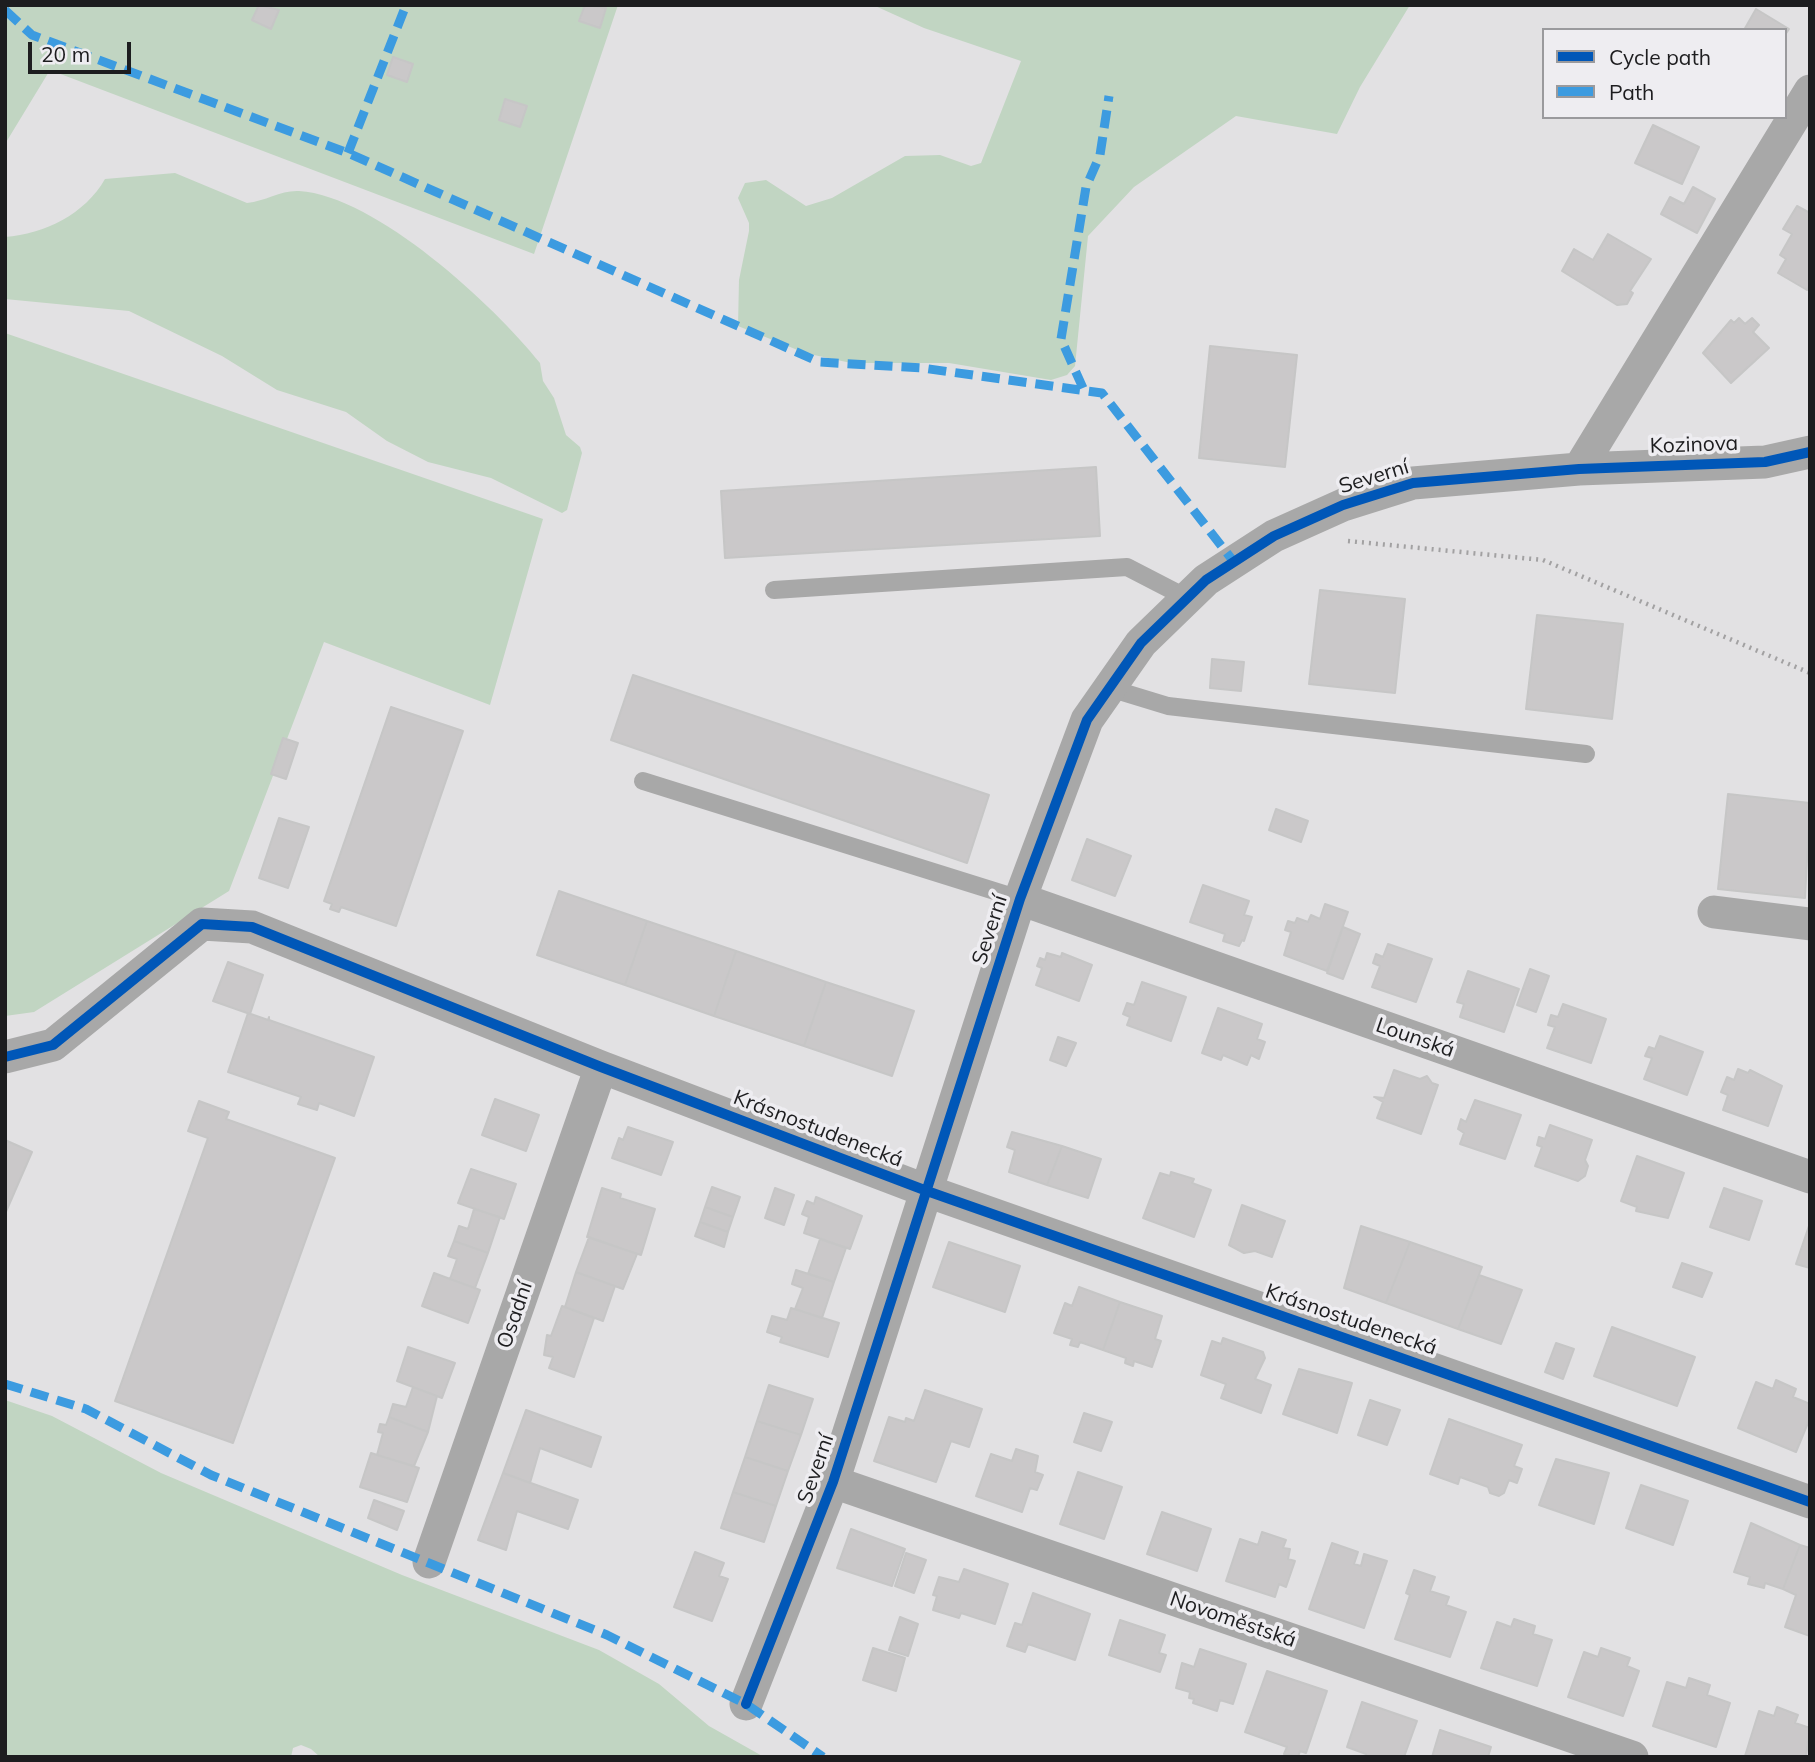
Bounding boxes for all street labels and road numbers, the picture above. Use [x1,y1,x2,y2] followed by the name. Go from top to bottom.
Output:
[1649,431,1739,459] street label: Kozinova
[1336,454,1412,500] street label: Severní
[967,892,1013,968] street label: Severní
[1372,1013,1458,1063] street label: Lounská
[730,1085,906,1173] street label: Krásnostudenecká
[492,1278,538,1352] street label: Osadní
[1262,1279,1440,1361] street label: Krásnostudenecká
[792,1431,840,1507] street label: Severní
[1167,1587,1299,1653] street label: Novoměstská

